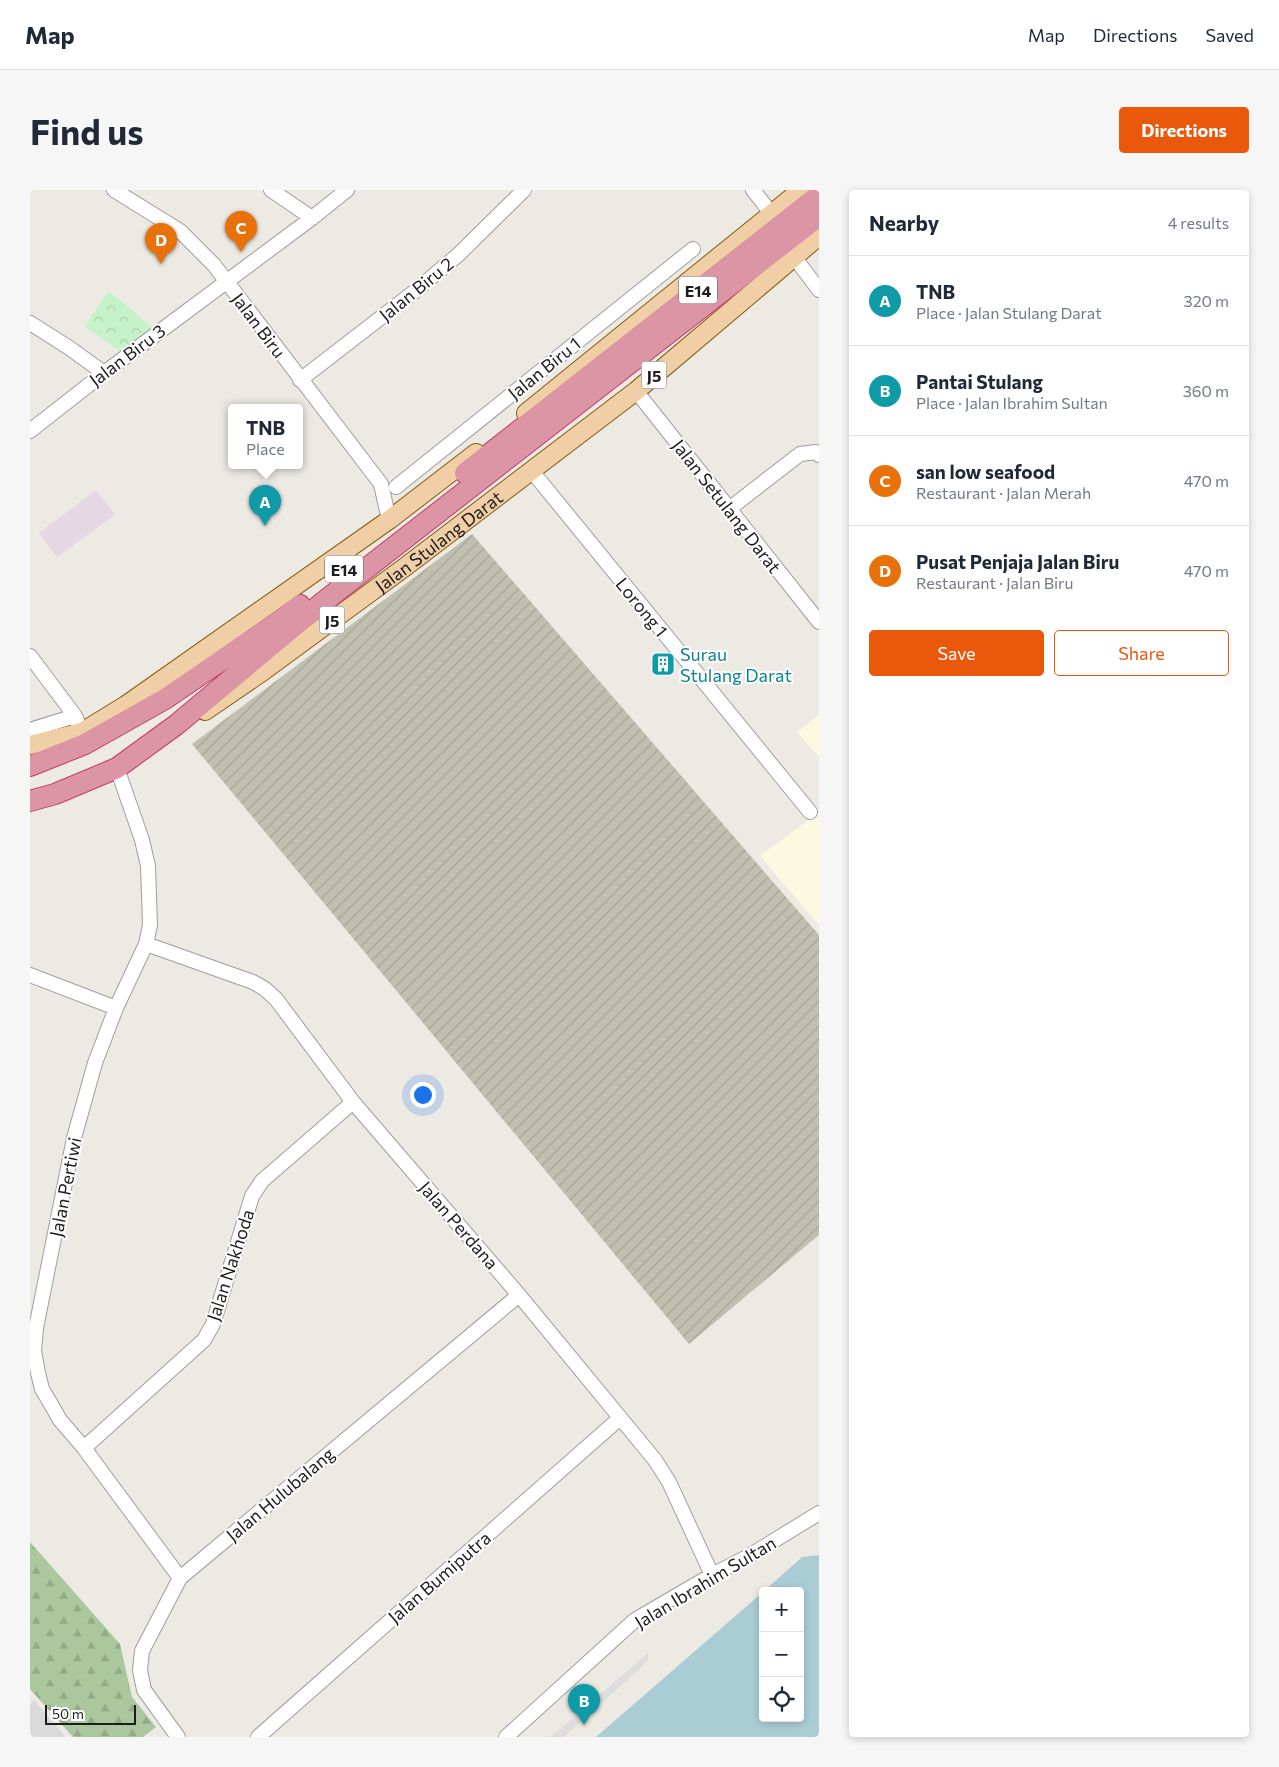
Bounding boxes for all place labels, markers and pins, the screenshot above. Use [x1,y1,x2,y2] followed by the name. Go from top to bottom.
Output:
[225,211,257,252] pin: C
[145,223,177,264] pin: D
[249,485,281,526] pin: A
[680,643,792,686] place label: Surau Stulang Darat
[650,651,676,677] building icon: Surau Stulang Darat
[568,1684,600,1725] pin: B

